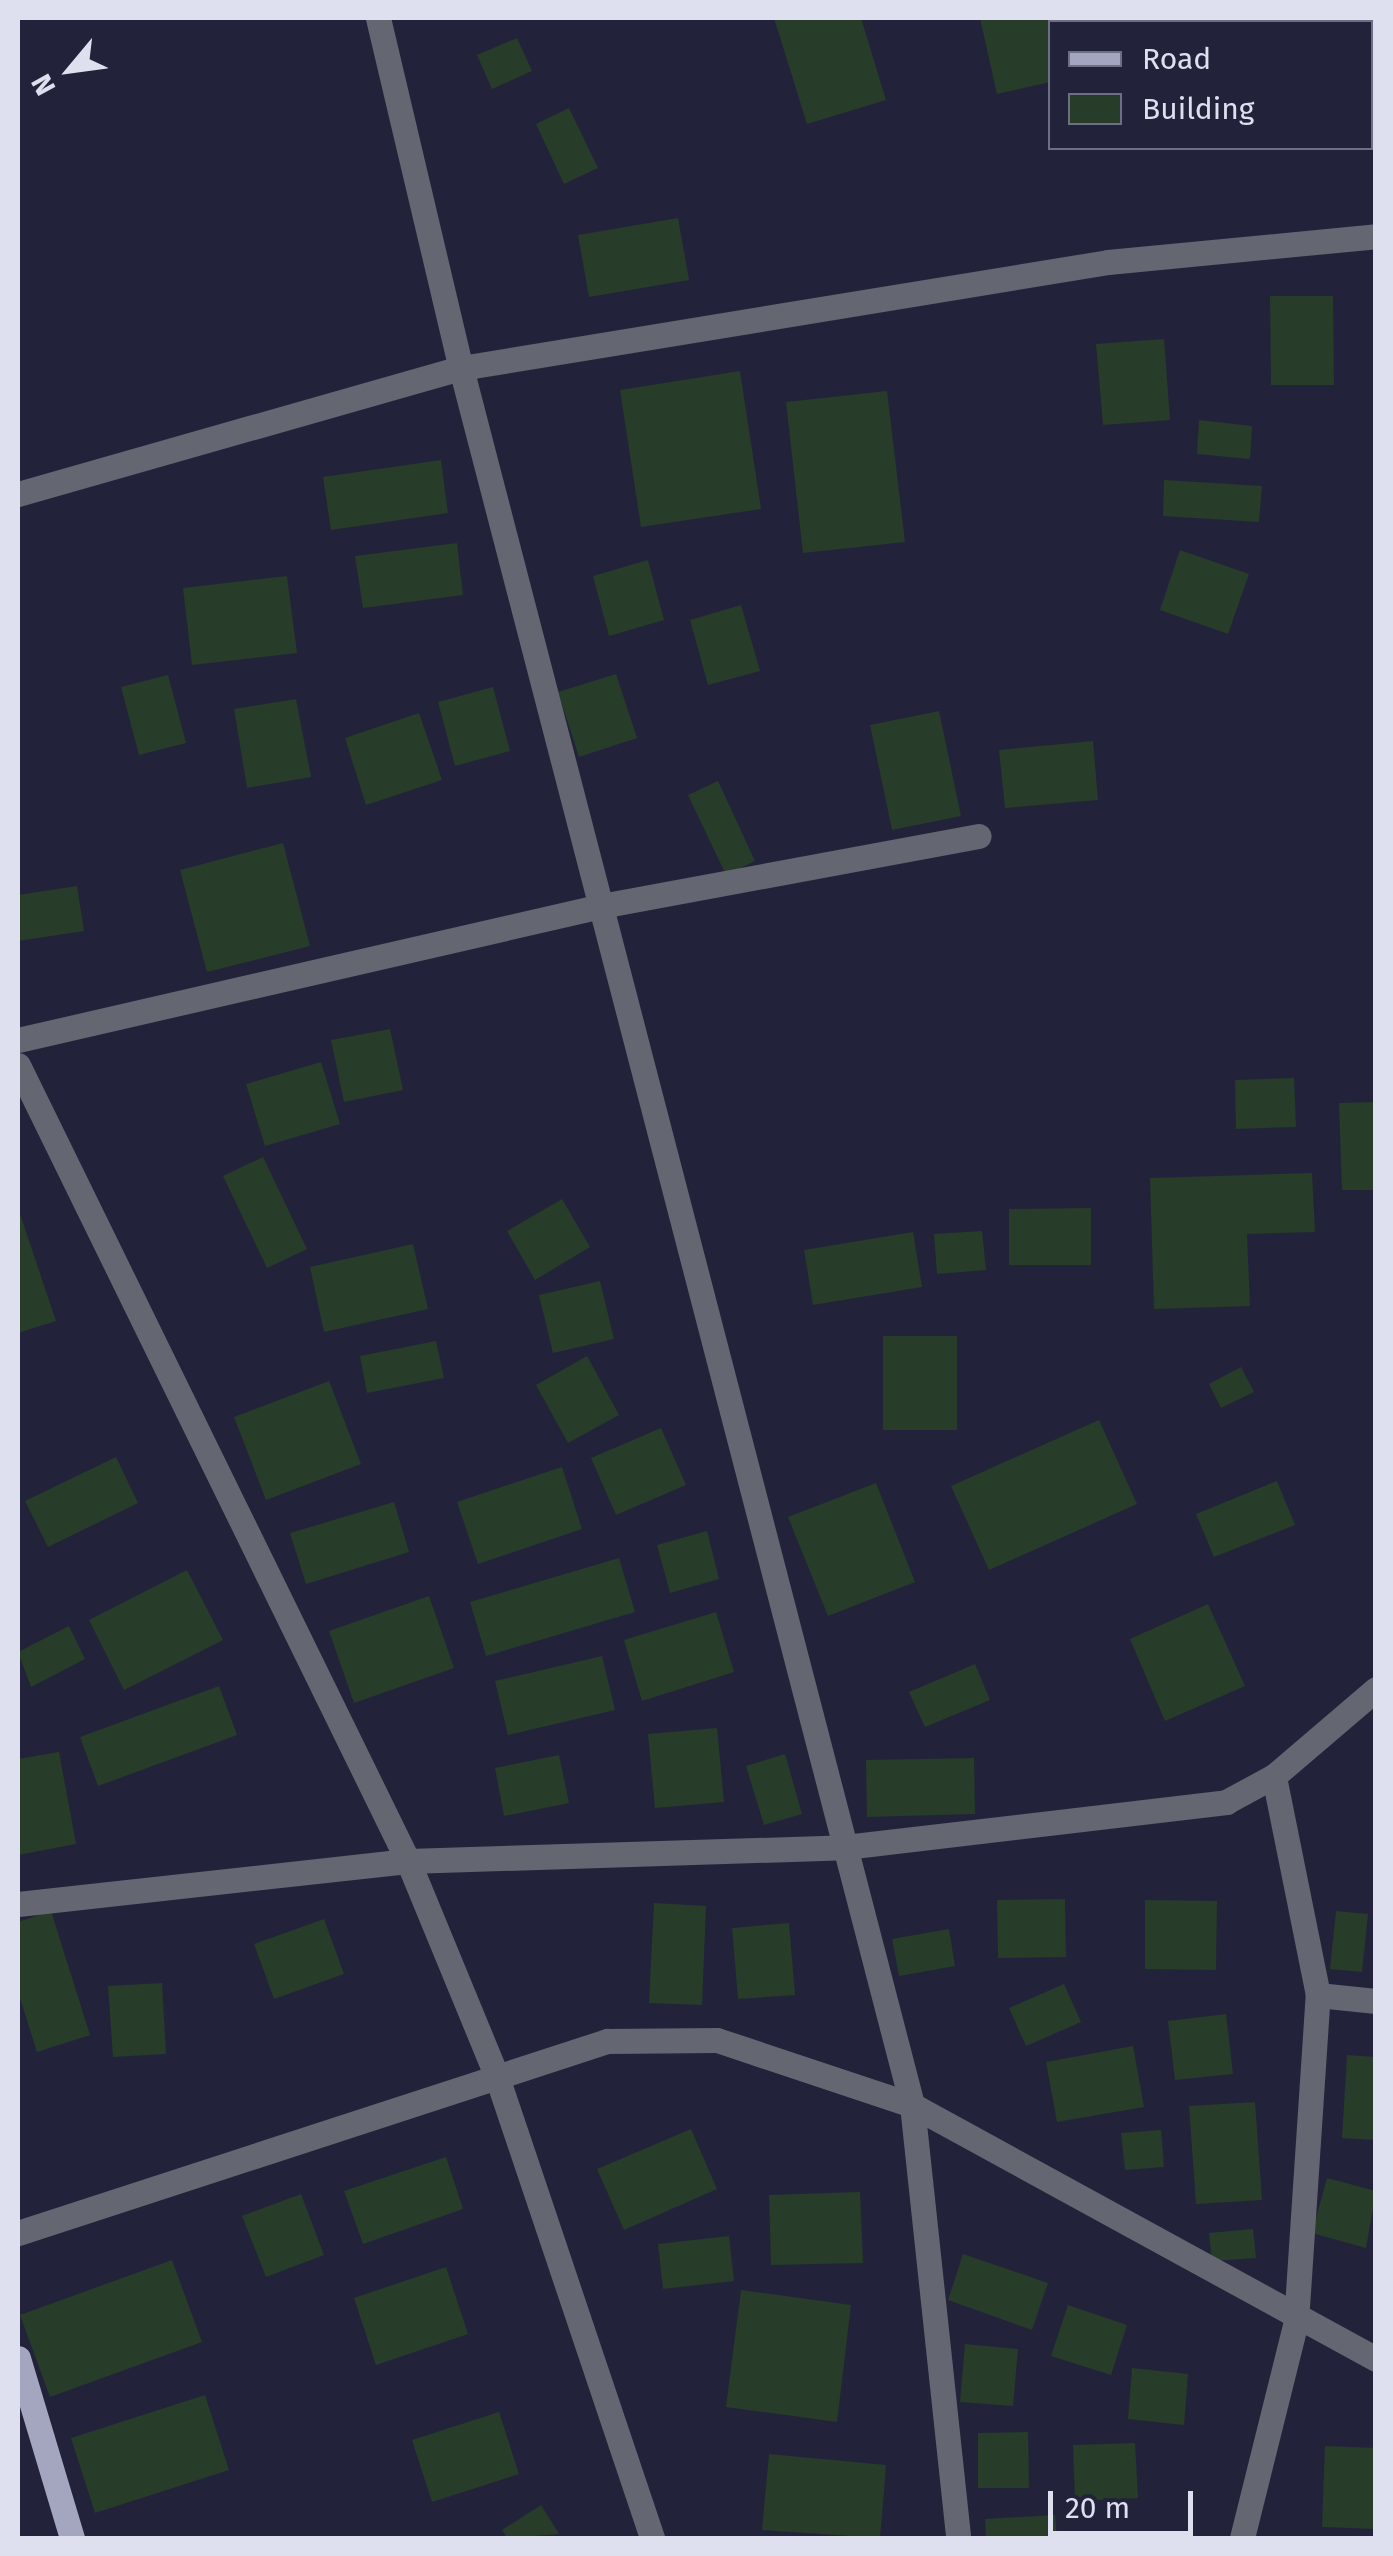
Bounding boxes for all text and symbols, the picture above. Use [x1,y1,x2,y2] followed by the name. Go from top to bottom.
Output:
[20,20,120,120] north arrow
[1048,20,1373,150] legend
[1142,41,1211,77] text: Road
[24,69,62,101] text: N
[1142,91,1254,127] text: Building
[1053,2471,1198,2533] scale bar
[1065,2490,1130,2526] text: 20 m

